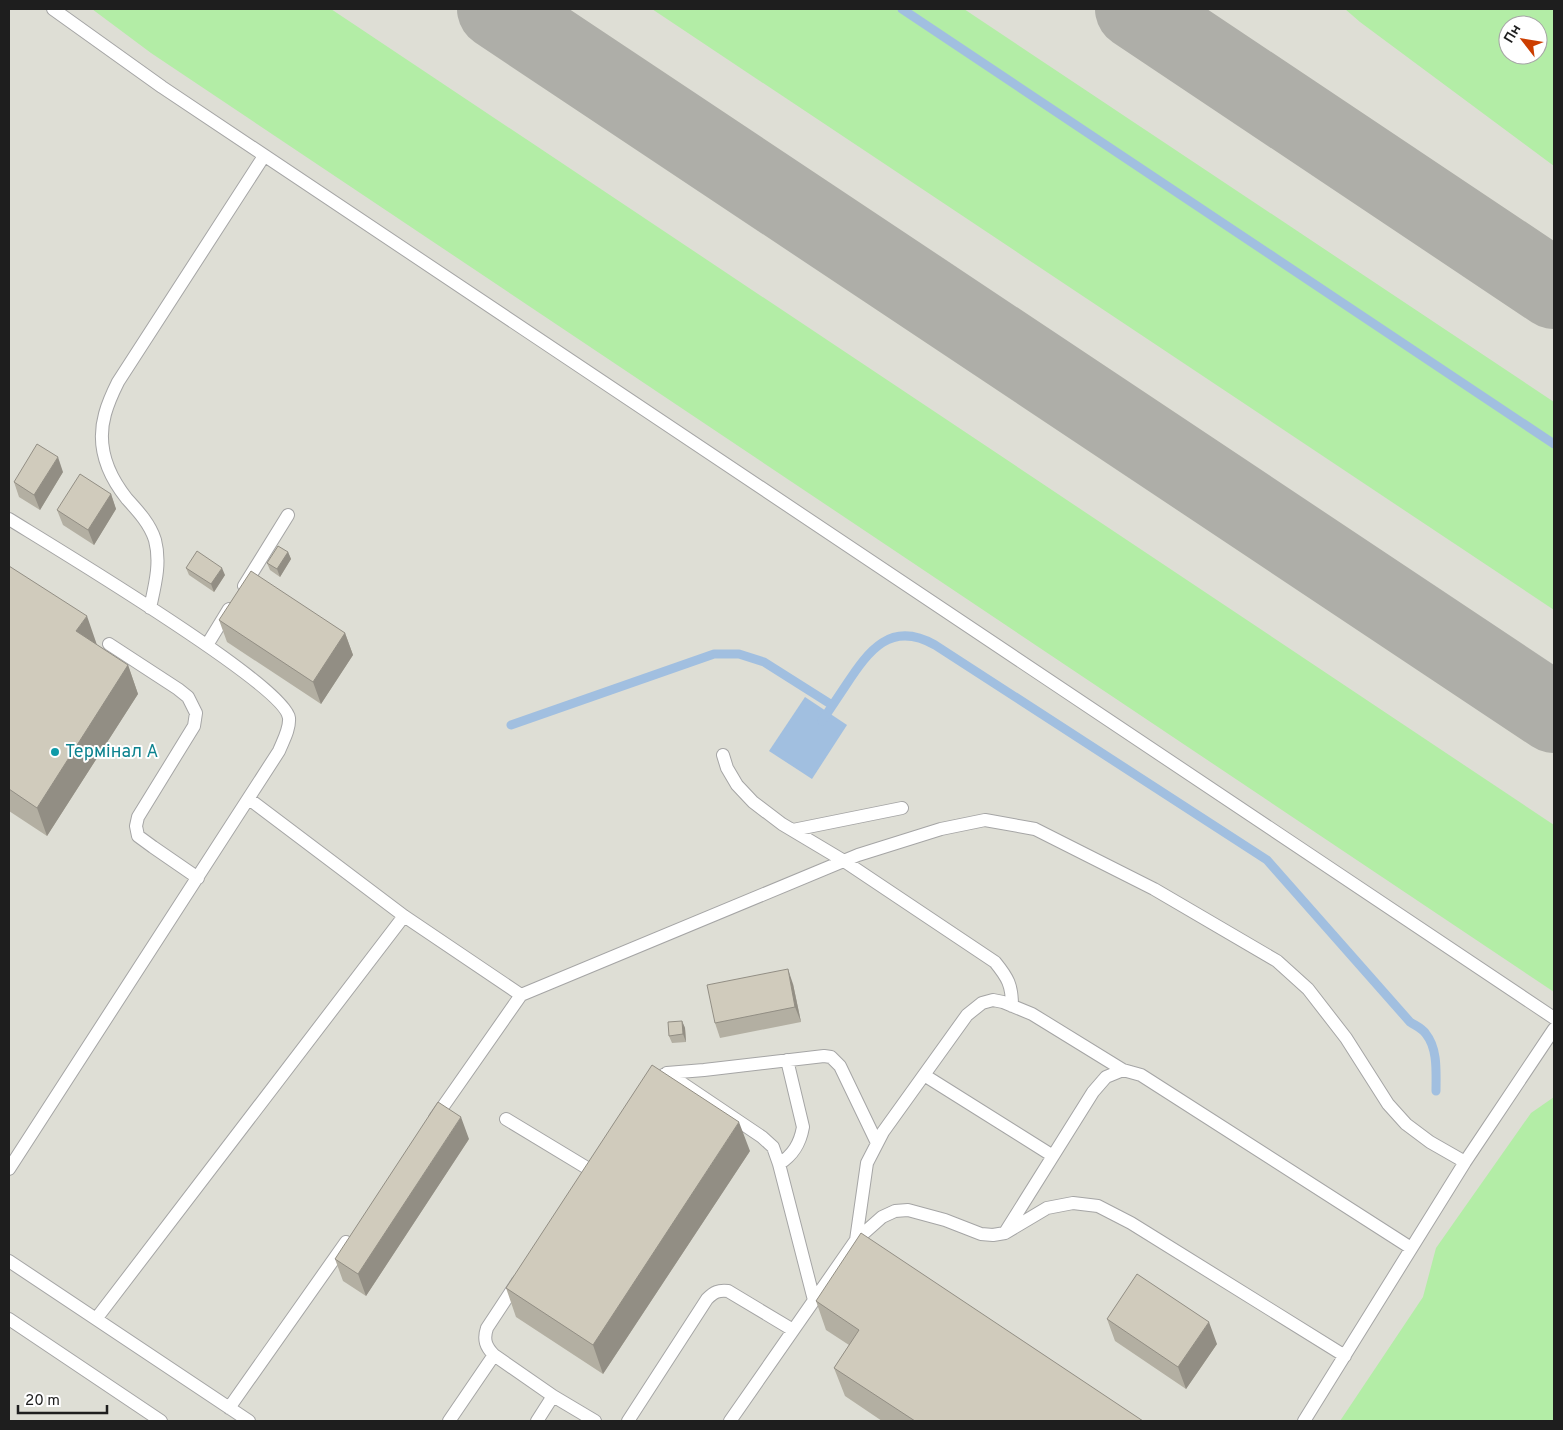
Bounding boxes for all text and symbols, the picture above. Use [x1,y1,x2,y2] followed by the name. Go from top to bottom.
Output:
[1498,15,1548,65] north arrow
[1501,22,1525,47] text: Пн
[65,741,159,764] place label: Термінал A
[49,746,61,758] marker: Термінал A
[18,1382,106,1414] scale bar
[25,1392,60,1411] text: 20 m

